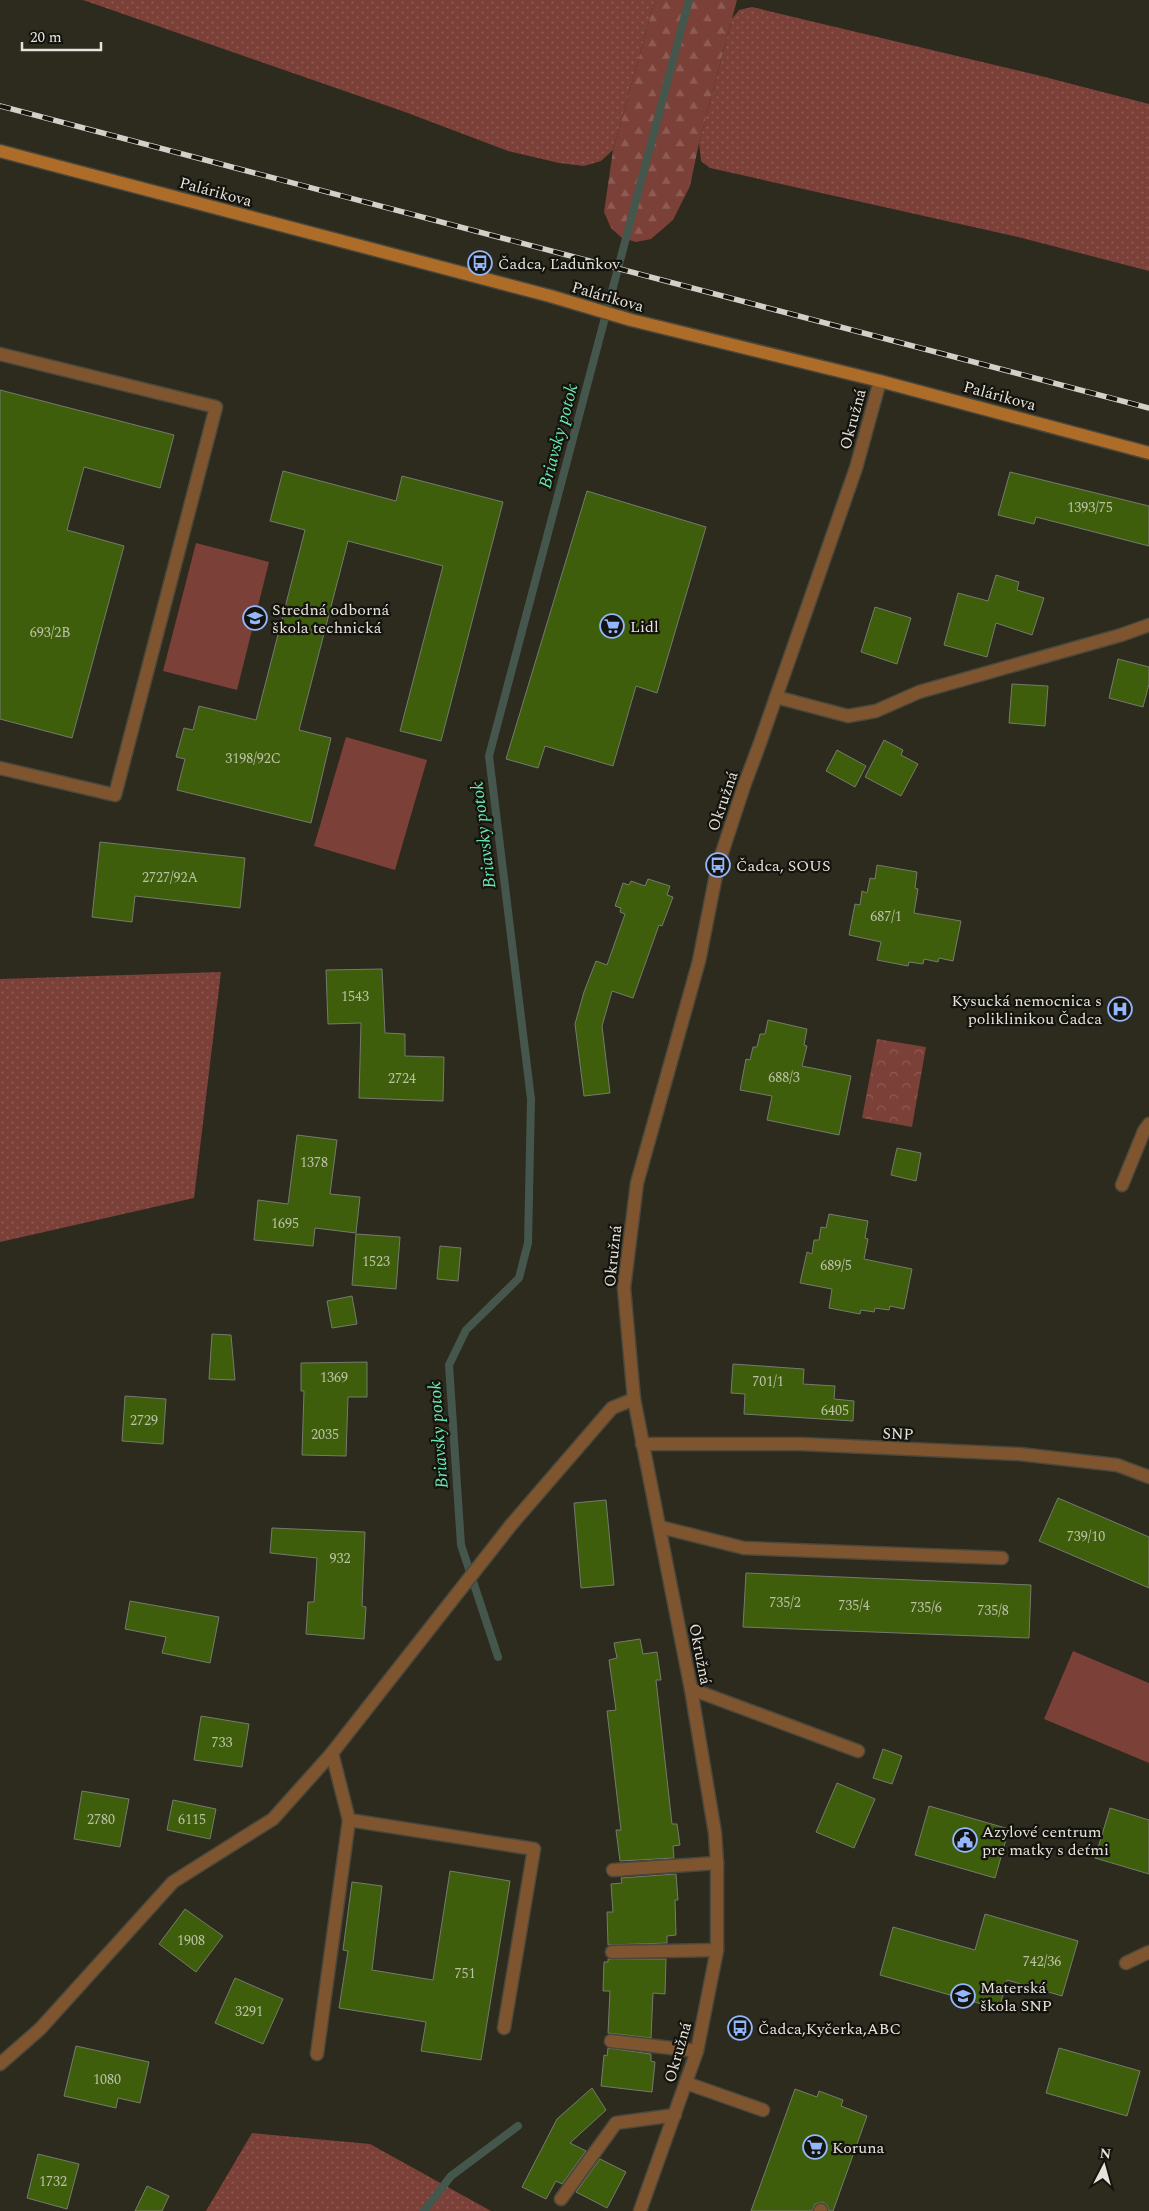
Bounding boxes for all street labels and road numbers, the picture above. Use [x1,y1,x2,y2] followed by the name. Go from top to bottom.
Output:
[177,171,255,213] street label: Palárikova
[569,275,647,319] street label: Palárikova
[961,375,1039,417] street label: Palárikova
[833,386,873,452] street label: Okružná
[702,768,744,835] street label: Okružná
[598,1224,628,1288] street label: Okružná
[882,1421,914,1447] street label: SNP
[682,1622,718,1687] street label: Okružná
[658,2019,698,2085] street label: Okružná

